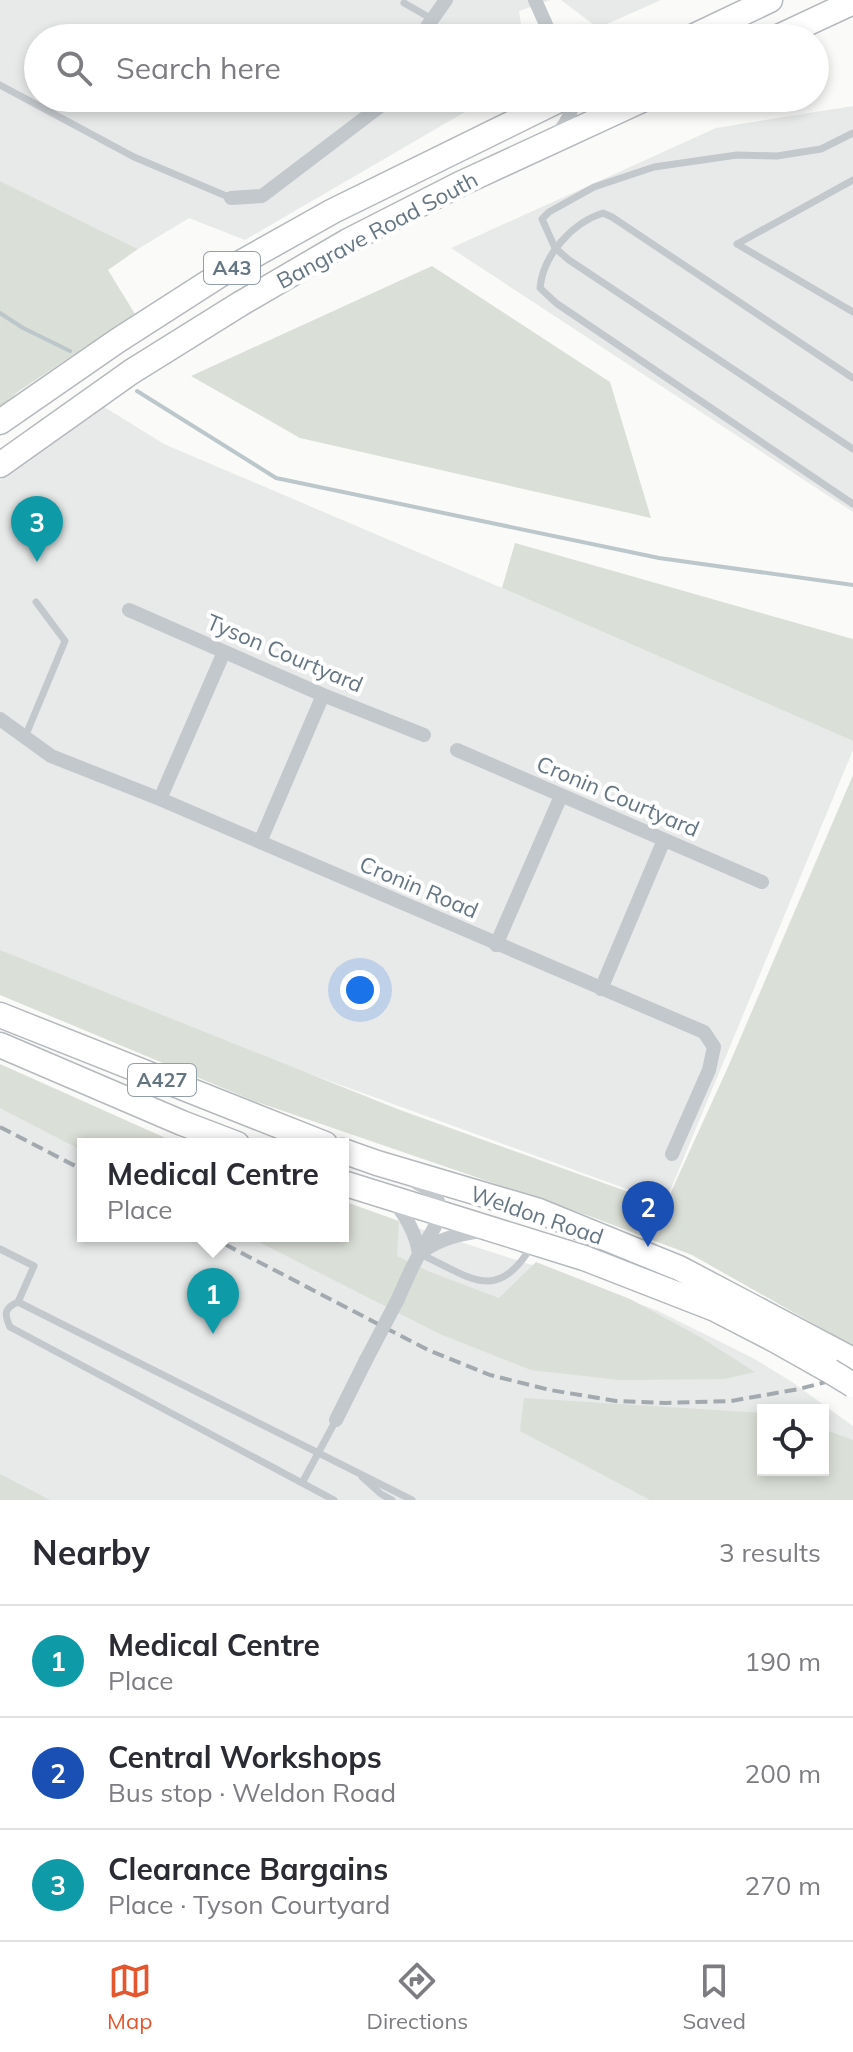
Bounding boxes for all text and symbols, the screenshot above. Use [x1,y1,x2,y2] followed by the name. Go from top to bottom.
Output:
[24,24,829,112] search box
[52,46,96,90] icon: search
[116,49,281,87] text: Search here
[272,165,482,295] street label: Bangrave Road South
[204,252,260,284] road number: A43
[11,496,63,562] pin: 3
[203,607,367,699] street label: Tyson Courtyard
[533,749,703,843] street label: Cronin Courtyard
[355,849,483,925] street label: Cronin Road
[340,970,380,1010] your location
[128,1064,196,1096] road number: A427
[77,1138,349,1242] popup
[107,1155,319,1193] text: Medical Centre
[467,1179,607,1251] street label: Weldon Road
[622,1181,674,1247] pin: 2
[107,1193,172,1226] text: Place
[187,1268,239,1334] pin: 1
[757,1404,829,1476] map controls
[757,1404,829,1476] button: locate
[32,1531,150,1574] text: Nearby
[719,1536,821,1569] text: 3 results
[108,1626,320,1664] text: Medical Centre
[50,1645,66,1678] text: 1
[745,1645,821,1678] text: 190 m
[108,1664,173,1697] text: Place
[108,1738,382,1776] text: Central Workshops
[50,1757,66,1790] text: 2
[745,1757,821,1790] text: 200 m
[108,1776,396,1809] text: Bus stop · Weldon Road
[108,1850,388,1888] text: Clearance Bargains
[50,1869,66,1902] text: 3
[745,1869,821,1902] text: 270 m
[108,1888,390,1921] text: Place · Tyson Courtyard
[107,1959,152,2035] tab: Map
[367,1959,468,2035] tab: Directions
[682,1959,746,2035] tab: Saved

